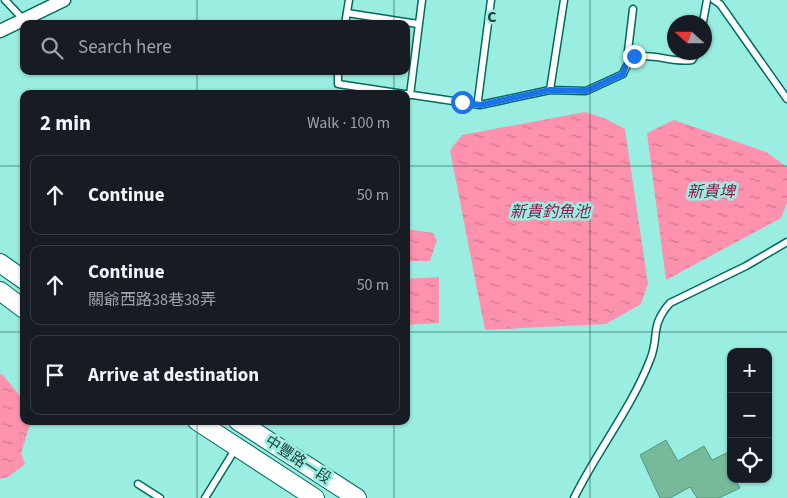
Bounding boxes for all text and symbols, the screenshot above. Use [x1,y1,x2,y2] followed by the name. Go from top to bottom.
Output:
[487,6,497,28] text: C
[667,15,712,60] north arrow
[20,20,410,75] search box
[38,34,66,62] icon: search
[78,34,172,61] text: Search here
[623,45,646,68] route end
[451,91,474,114] route start
[40,108,91,138] text: 2 min
[307,112,390,134] text: Walk · 100 m
[41,181,69,209] icon: ahead
[687,181,737,203] water label: 新貴埤
[88,182,165,209] text: Continue
[357,184,389,206] text: 50 m
[510,201,592,223] water label: 新貴釣魚池
[88,259,165,286] text: Continue
[41,271,69,299] icon: ahead
[357,274,389,296] text: 50 m
[88,289,216,311] text: 關爺西路38巷38弄
[727,348,772,483] map controls
[727,348,772,393] button: +
[41,361,69,389] icon: arrive
[88,362,259,389] text: Arrive at destination
[727,393,772,438] button: −
[261,431,335,489] street label: 中豐路一段
[727,438,772,483] button: locate

